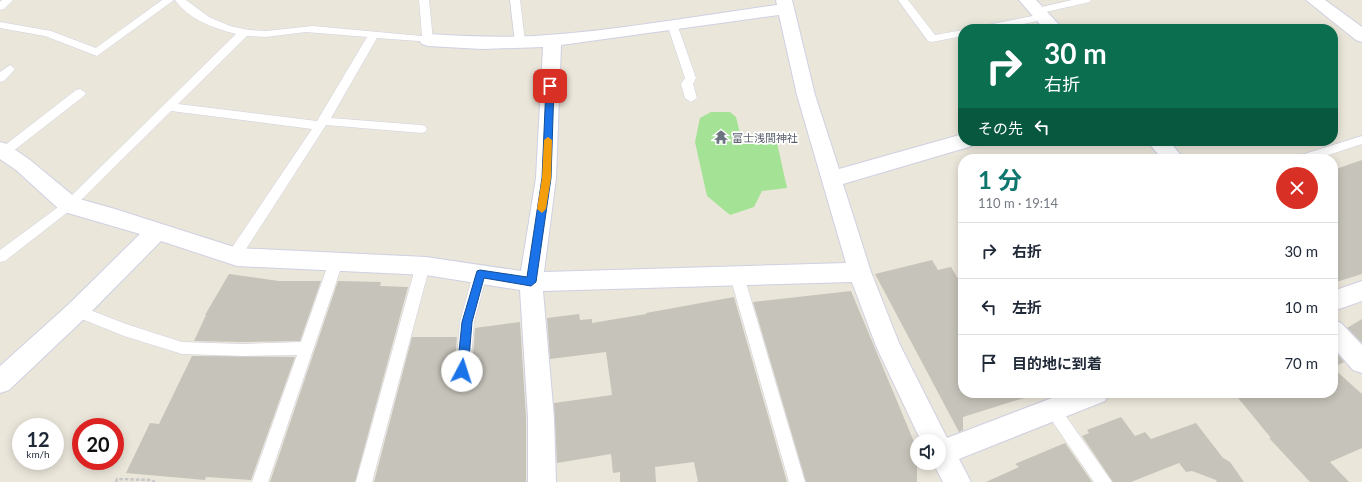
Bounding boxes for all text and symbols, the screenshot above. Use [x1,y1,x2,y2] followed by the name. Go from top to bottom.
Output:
[1044,36,1107,70] text: 30 m
[978,40,1030,92] icon: right
[533,69,567,103] pin
[1044,73,1080,95] text: 右折
[539,75,561,97] icon: arrive
[1031,116,1053,138] icon: left
[978,119,1023,137] text: その先
[713,129,729,145] temple icon: 富士浅間神社
[732,131,798,144] place label: 富士浅間神社
[978,165,1022,194] text: 1 分
[1276,167,1318,209] button: close
[978,195,1058,211] text: 110 m · 19:14
[978,240,1000,262] icon: right
[1012,242,1042,260] text: 右折
[1284,242,1318,260] text: 30 m
[978,296,1000,318] icon: left
[1012,298,1042,316] text: 左折
[1284,298,1318,316] text: 10 m
[441,350,483,392] position arrow
[978,352,1000,374] icon: arrive
[1012,354,1102,372] text: 目的地に到着
[1284,354,1318,372] text: 70 m
[72,418,124,470] speed limit sign: 20
[26,427,50,451] text: 12
[910,434,946,470] map controls
[910,434,946,470] button: sound
[26,448,50,460] text: km/h

